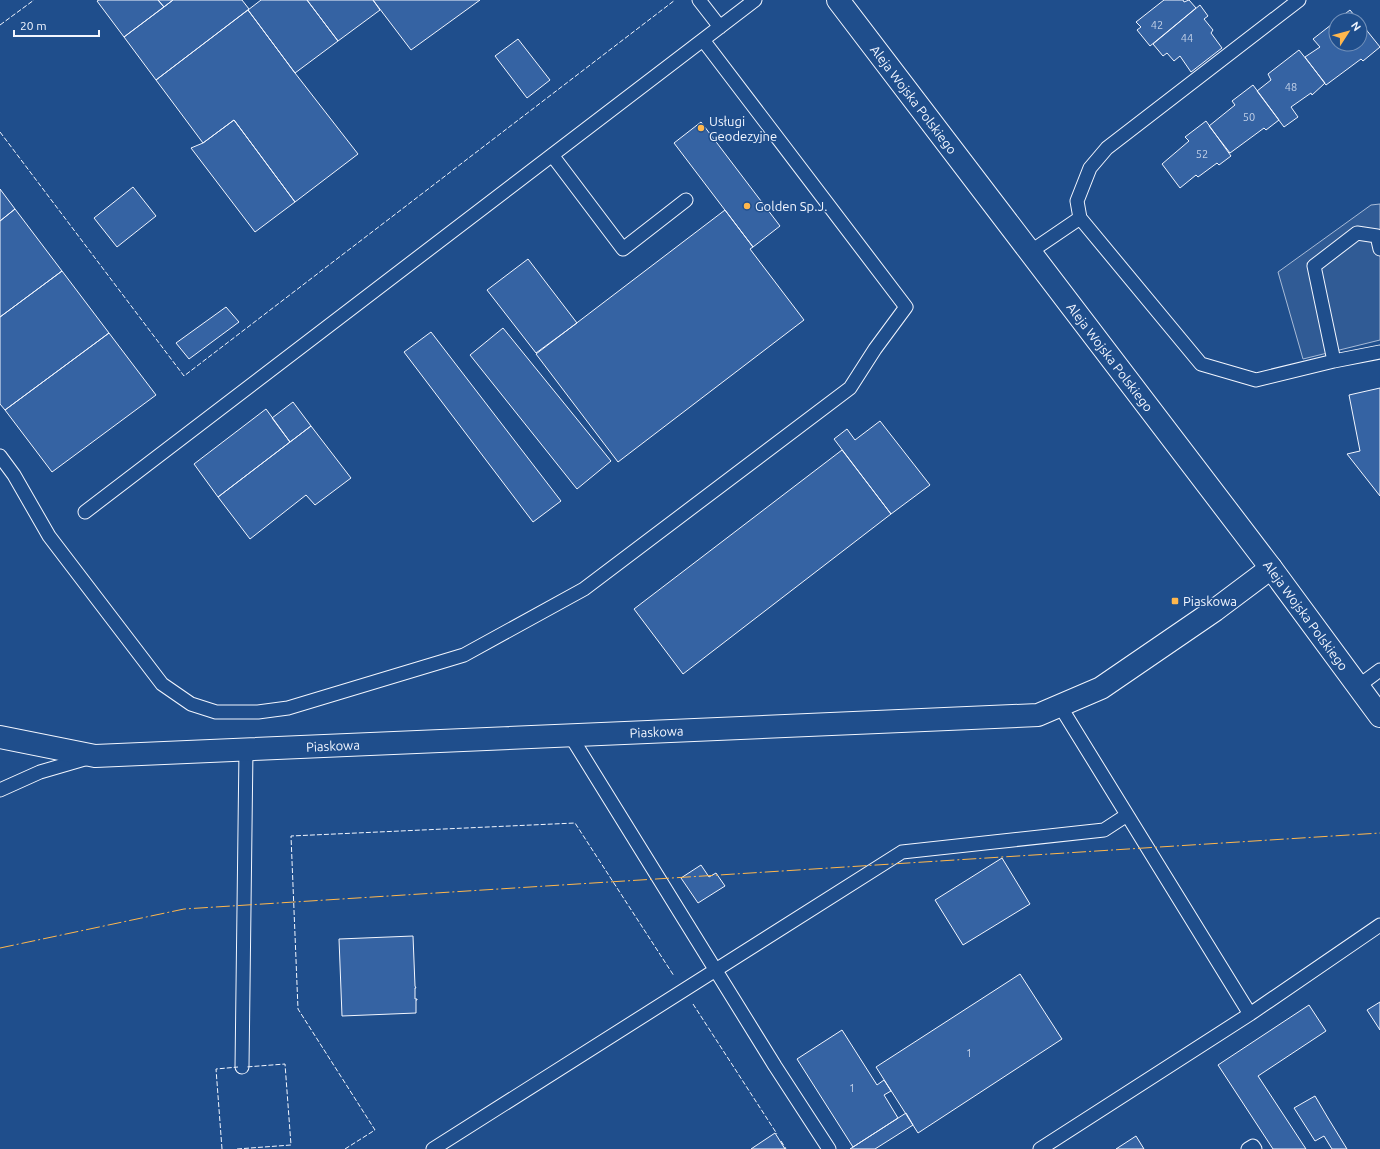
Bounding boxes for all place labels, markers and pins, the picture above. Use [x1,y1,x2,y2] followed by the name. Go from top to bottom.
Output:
[709,114,777,143] place label: Usługi Geodezyjne
[696,123,706,133] marker: Usługi Geodezyjne
[755,199,827,213] place label: Golden Sp.J.
[742,201,752,211] marker: Golden Sp.J.
[1183,594,1237,608] place label: Piaskowa
[1170,596,1180,606] marker: Piaskowa

